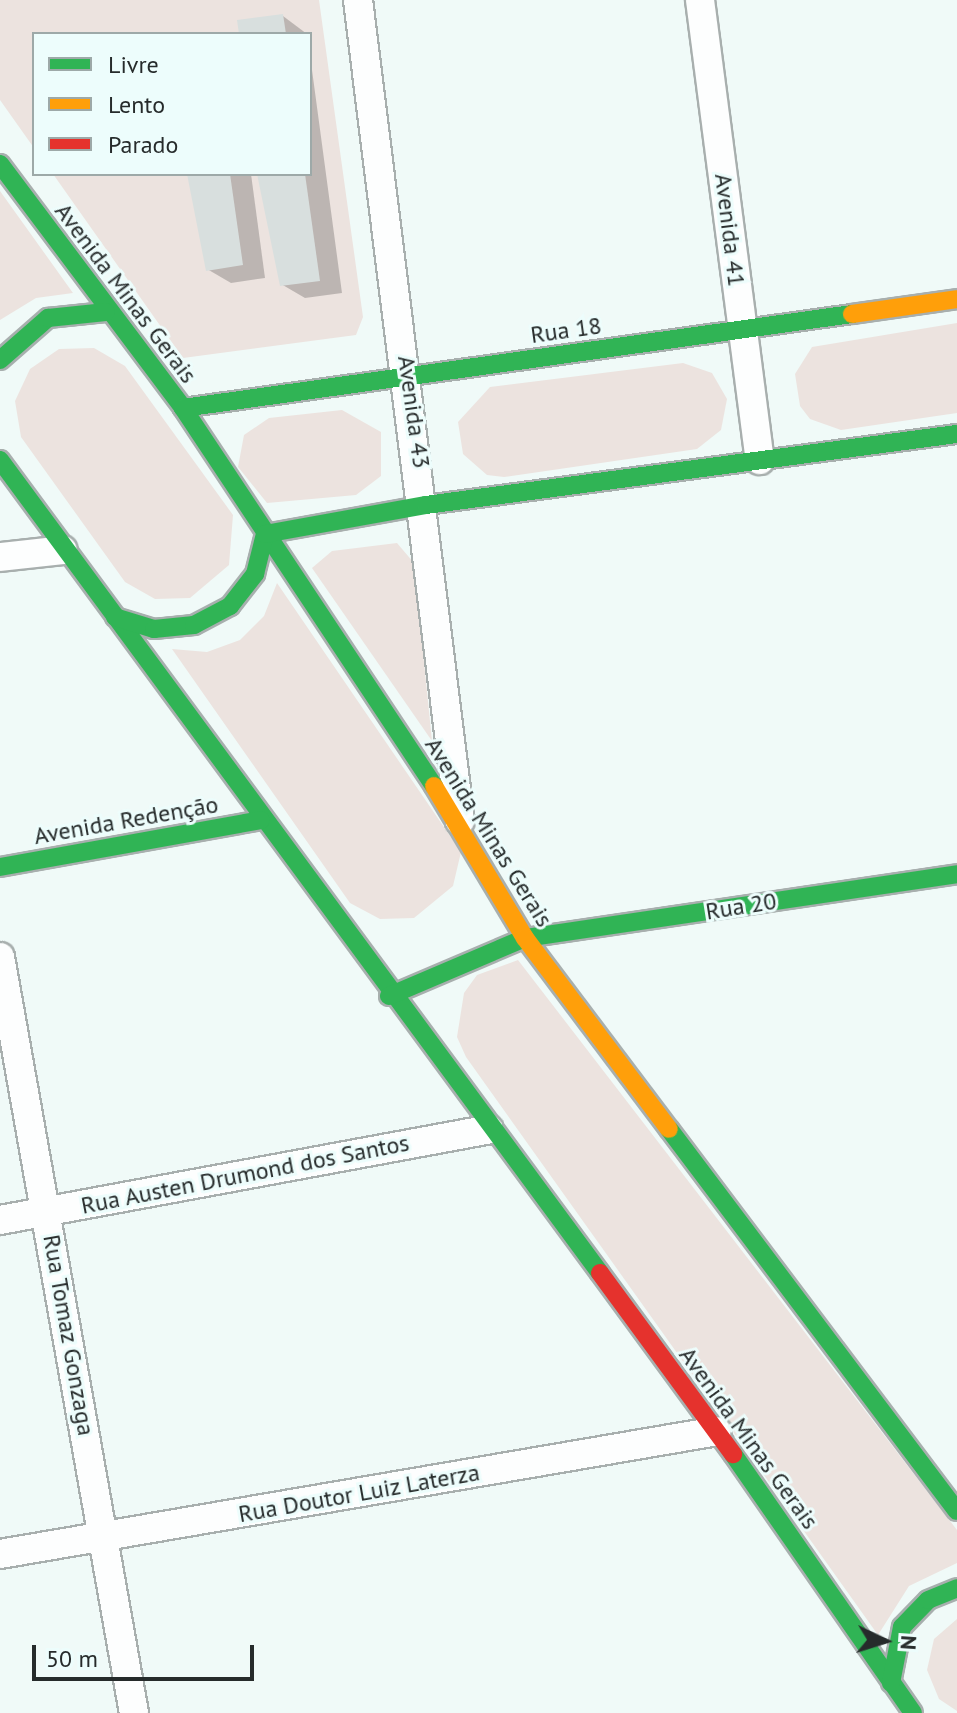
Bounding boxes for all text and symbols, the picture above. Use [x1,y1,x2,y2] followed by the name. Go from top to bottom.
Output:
[32,32,312,176] legend
[108,49,159,80] text: Livre
[108,89,165,120] text: Lento
[108,129,178,160] text: Parado
[709,172,751,288] street label: Avenida 41
[49,197,203,389] street label: Avenida Minas Gerais
[529,311,603,349] street label: Rua 18
[392,354,436,470] street label: Avenida 43
[419,732,559,932] street label: Avenida Minas Gerais
[32,790,220,850] street label: Avenida Redenção
[703,886,779,926] street label: Rua 20
[78,1128,412,1220] street label: Rua Austen Drumond dos Santos
[37,1232,101,1438] street label: Rua Tomaz Gonzaga
[673,1341,825,1535] street label: Avenida Minas Gerais
[236,1458,482,1528] street label: Rua Doutor Luiz Laterza
[845,1601,925,1681] north arrow
[36,1629,258,1679] scale bar
[894,1634,923,1651] text: N
[46,1643,98,1674] text: 50 m

